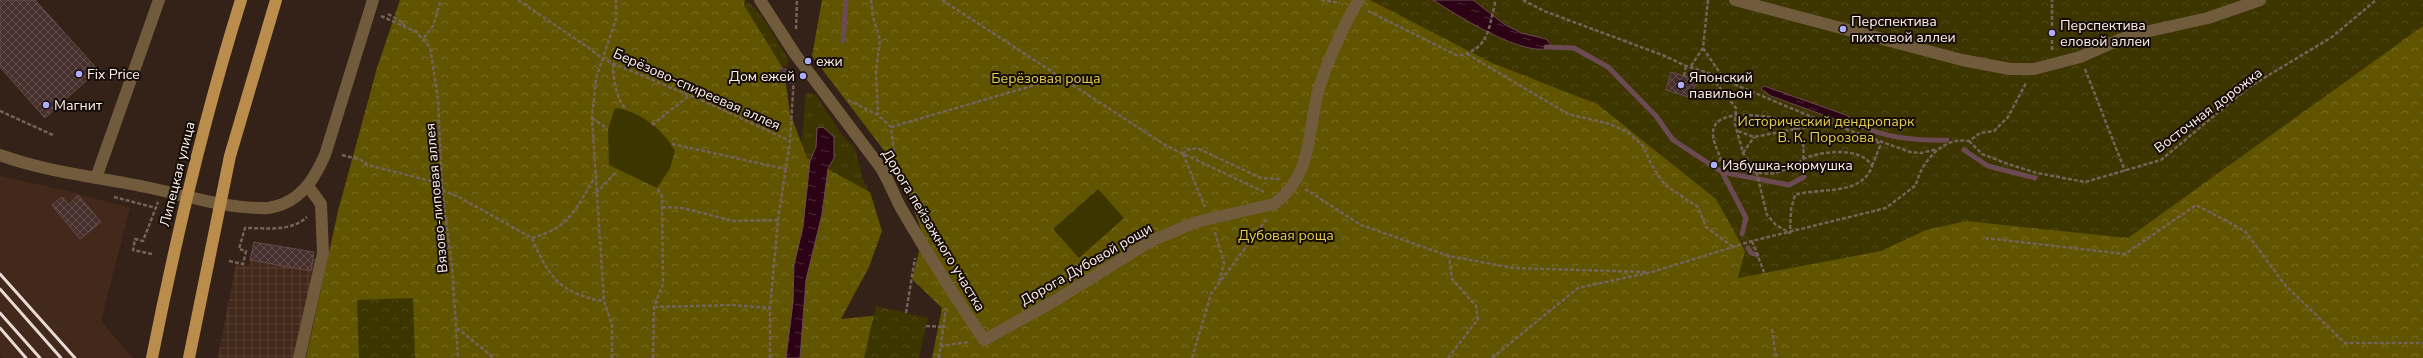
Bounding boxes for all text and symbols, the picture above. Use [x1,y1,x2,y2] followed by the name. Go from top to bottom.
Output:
[1851,12,1956,47] place label: Перспектива пихтовой аллеи
[2060,16,2150,51] place label: Перспектива еловой аллеи
[1838,24,1848,34] marker: Перспектива пихтовой аллеи
[2047,28,2057,38] marker: Перспектива еловой аллеи
[610,44,783,135] street label: Берёзово-спиреевая аллея
[816,52,843,71] place label: ежи
[803,56,813,66] marker: ежи
[2150,63,2266,157] street label: Восточная дорожка
[87,65,140,84] place label: Fix Price
[729,67,795,86] place label: Дом ежей
[1689,68,1753,103] place label: Японcкий павильон
[74,69,84,79] marker: Fix Price
[991,69,1101,88] park label: Берёзовая роща
[798,71,808,81] marker: Дом ежей
[1676,80,1686,90] marker: Японcкий павильон
[54,96,103,115] place label: Магнит
[41,100,51,110] marker: Магнит
[1738,112,1915,147] park label: Исторический дендропарк В. К. Порозова
[155,120,200,229] street label: Липецкая улица
[420,122,453,274] street label: Вязово-липовая аллея
[878,146,990,315] street label: Дорога пейзажного участка
[1722,156,1853,175] place label: Избушка-кормушка
[1709,160,1719,170] marker: Избушка-кормушка
[1017,219,1156,310] street label: Дорога Дубовой рощи
[1238,226,1334,245] park label: Дубовая роща

